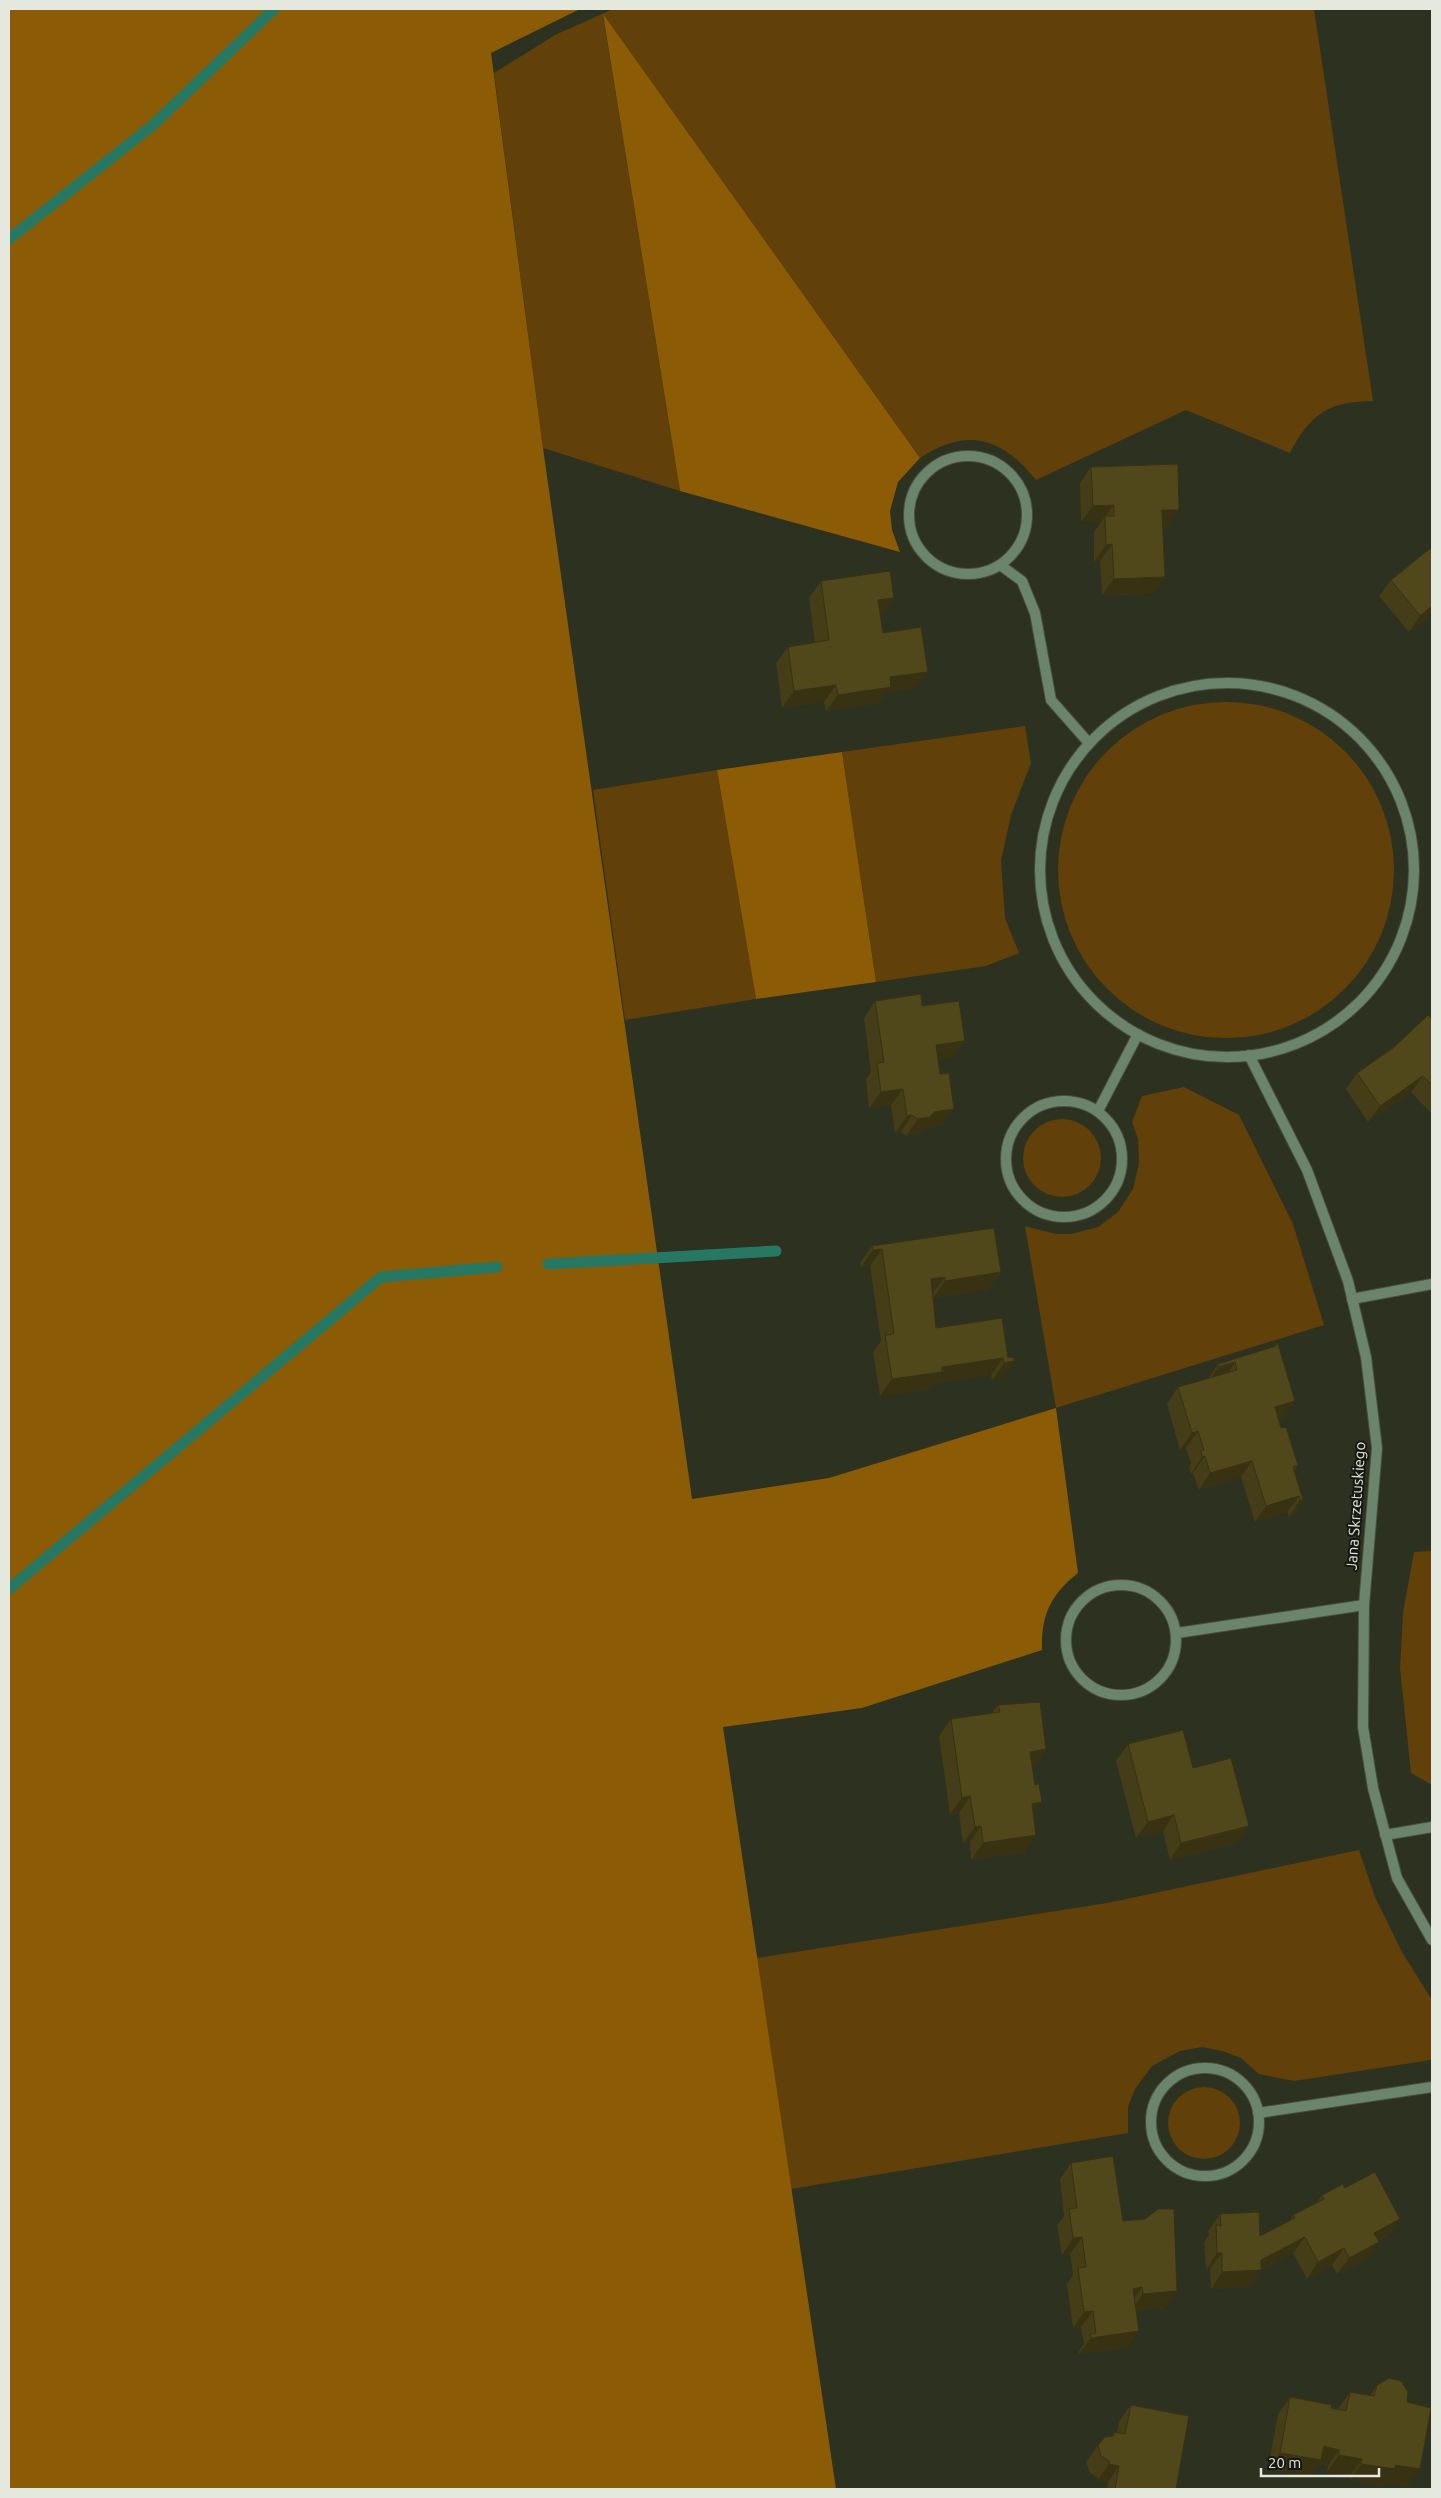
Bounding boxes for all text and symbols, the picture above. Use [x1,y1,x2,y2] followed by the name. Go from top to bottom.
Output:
[1343,1441,1368,1571] street label: Jana Skrzetuskiego
[1261,2446,1378,2478] scale bar
[1268,2454,1301,2471] text: 20 m

